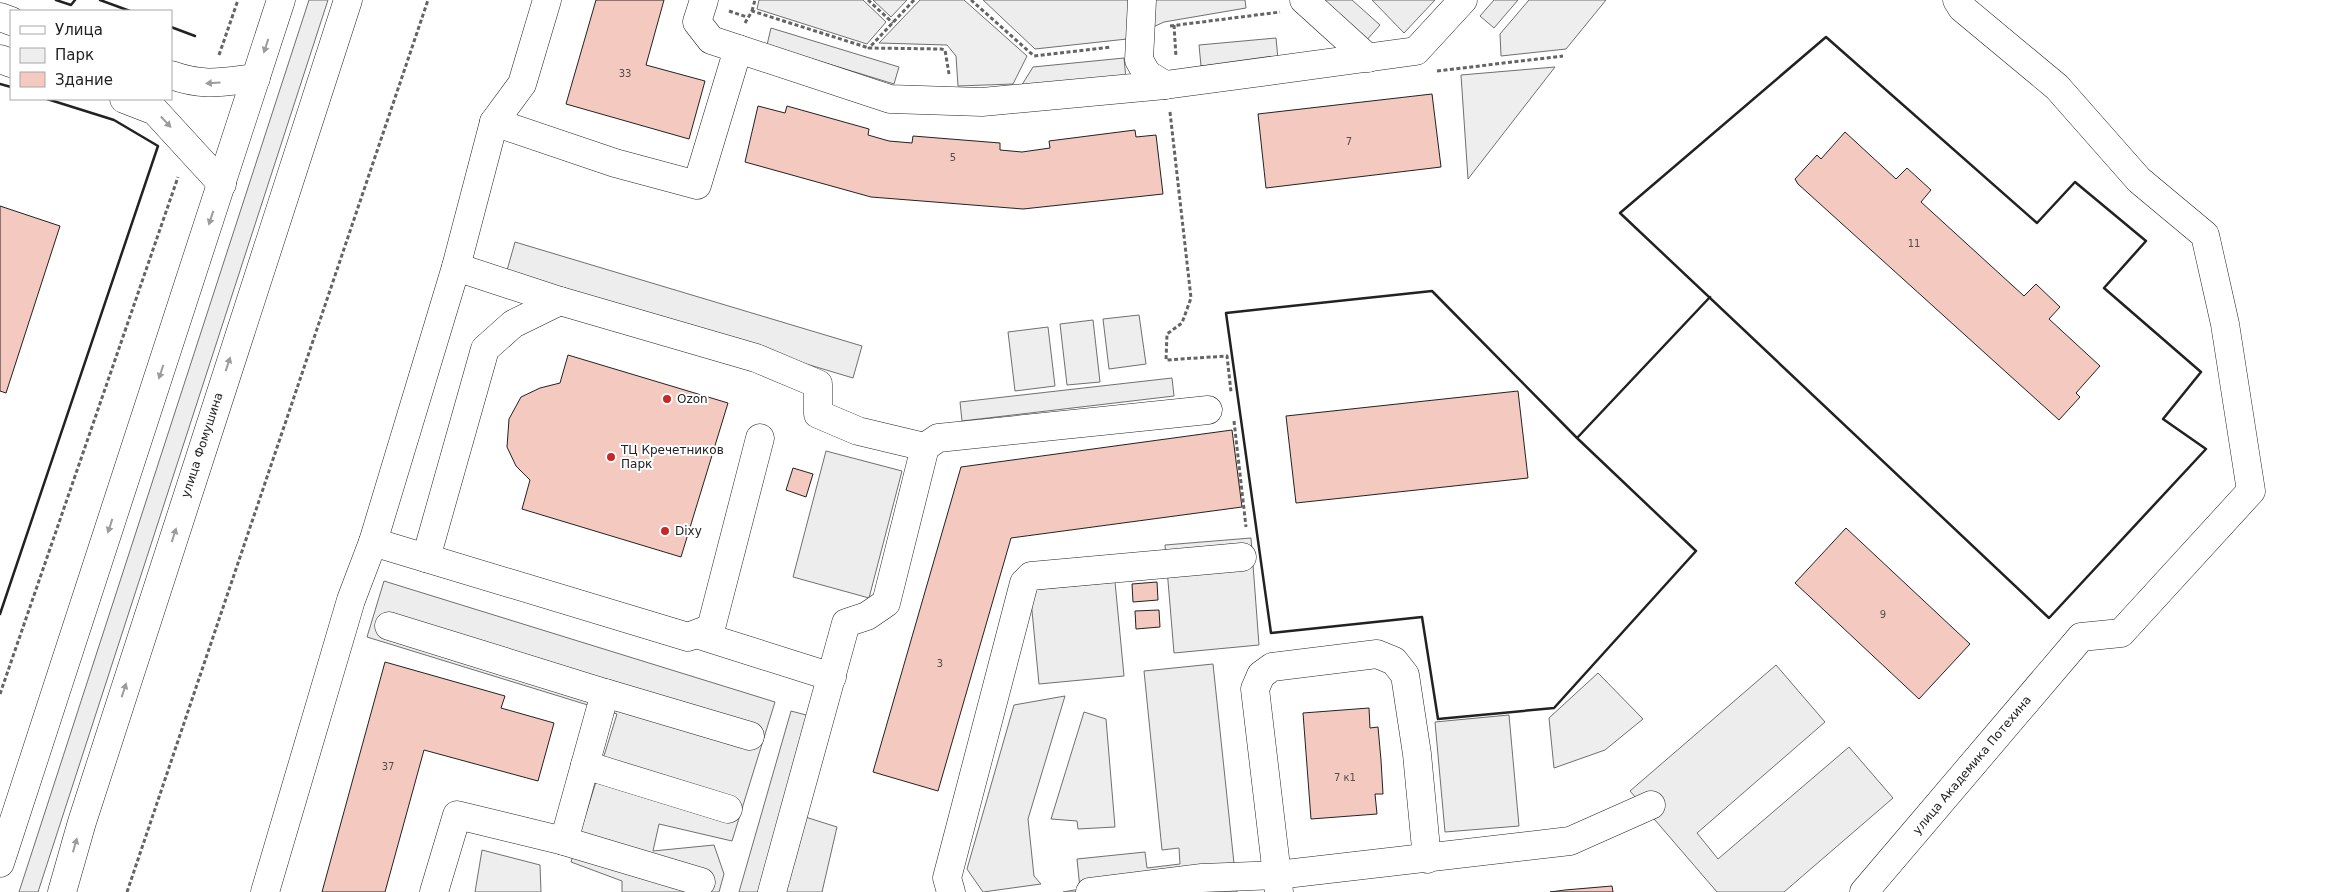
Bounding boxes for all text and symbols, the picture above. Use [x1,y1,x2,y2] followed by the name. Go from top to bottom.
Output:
[10,10,172,100] legend
[55,21,103,39] text: Улица
[262,39,270,54] one-way arrow
[55,46,94,64] text: Парк
[619,68,631,79] house number: 33
[55,71,113,89] text: Здание
[205,79,221,87] one-way arrow
[160,116,172,128] one-way arrow
[1346,136,1352,147] house number: 7
[950,152,956,163] house number: 5
[207,210,215,225] one-way arrow
[1908,238,1920,249] house number: 11
[225,356,233,371] one-way arrow
[156,365,164,380] one-way arrow
[178,391,226,499] street label: улица Фомушина
[677,392,708,406] place label: Ozon
[661,393,673,405] marker: Ozon
[620,443,724,471] place label: ТЦ Кречетников Парк
[605,451,617,463] marker: ТЦ Кречетников Парк
[105,519,113,534] one-way arrow
[675,524,702,538] place label: Dixy
[659,525,671,537] marker: Dixy
[170,528,178,543] one-way arrow
[1880,609,1886,620] house number: 9
[937,658,943,669] house number: 3
[120,682,128,697] one-way arrow
[1910,693,2034,837] street label: улица Академика Потехина
[382,761,394,772] house number: 37
[1334,772,1356,783] house number: 7 к1
[71,838,79,853] one-way arrow

